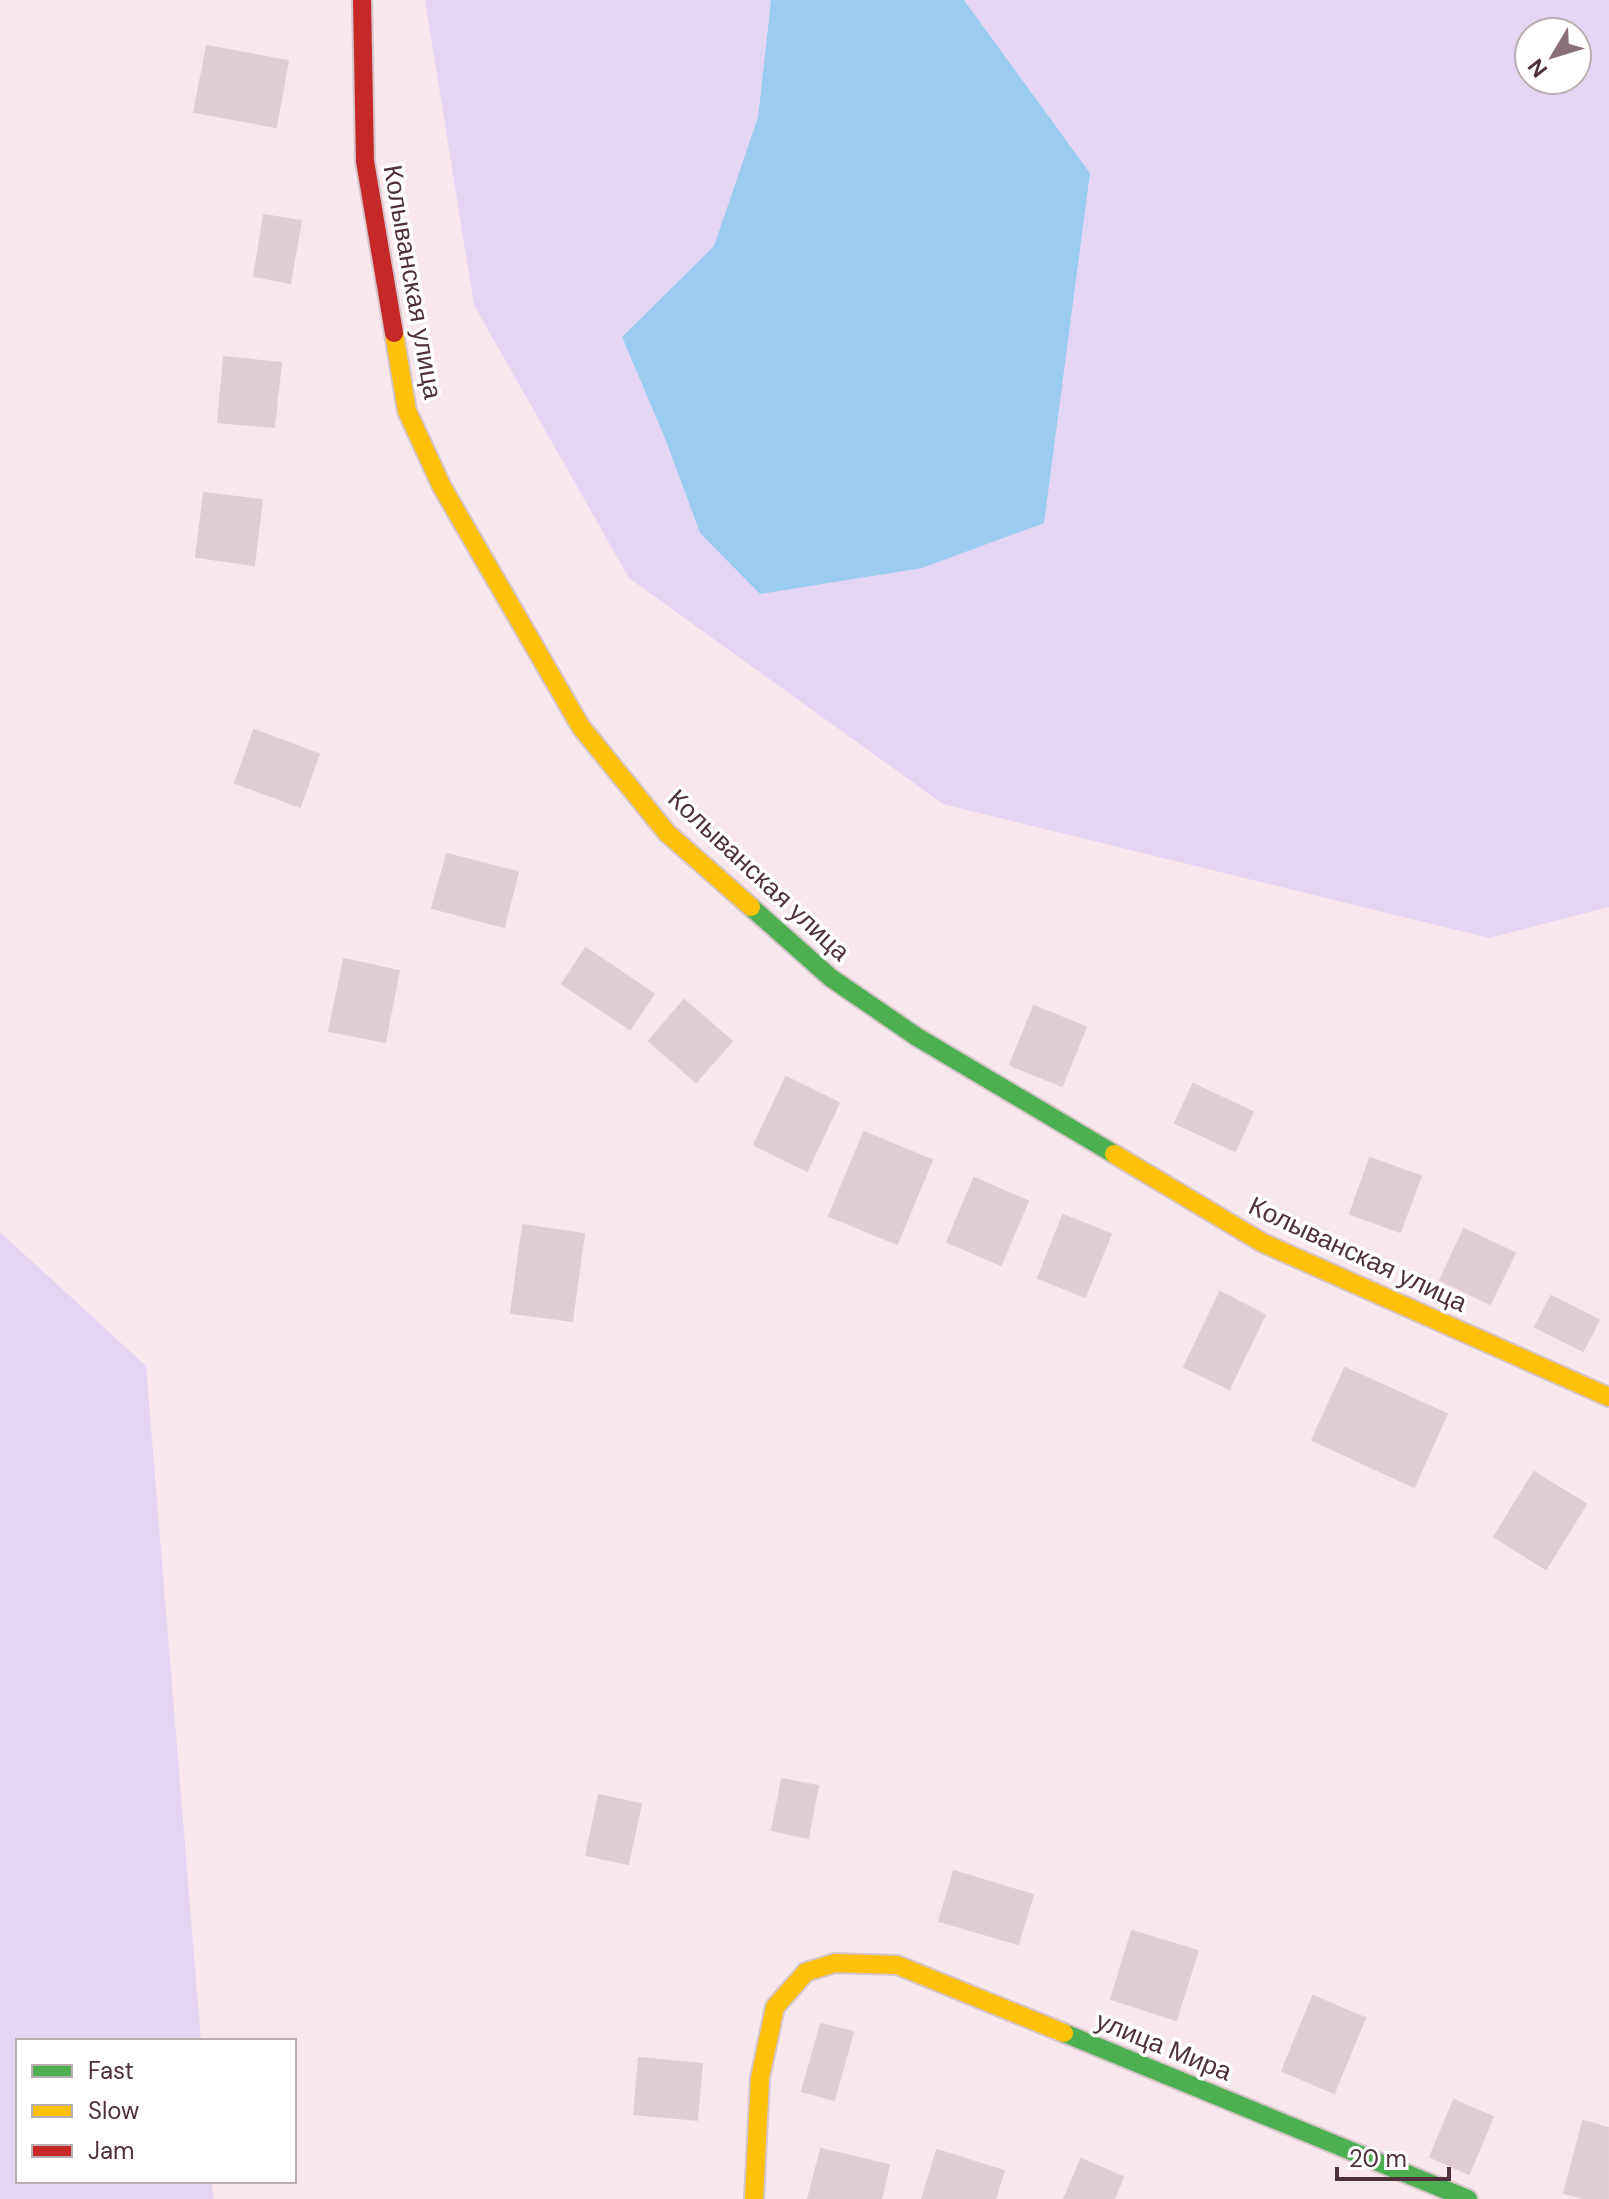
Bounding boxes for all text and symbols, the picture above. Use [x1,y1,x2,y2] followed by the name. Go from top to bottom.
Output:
[1513,16,1593,96] north arrow
[1521,53,1554,83] text: N
[376,162,450,402] street label: Колыванская улица
[661,782,858,969] street label: Колыванская улица
[1243,1188,1473,1320] street label: Колыванская улица
[1091,2003,1237,2089] street label: улица Мира
[16,2039,296,2183] legend
[88,2055,134,2086] text: Fast
[88,2095,139,2126] text: Slow
[1337,2131,1449,2181] scale bar
[88,2135,134,2166] text: Jam
[1349,2143,1407,2174] text: 20 m

